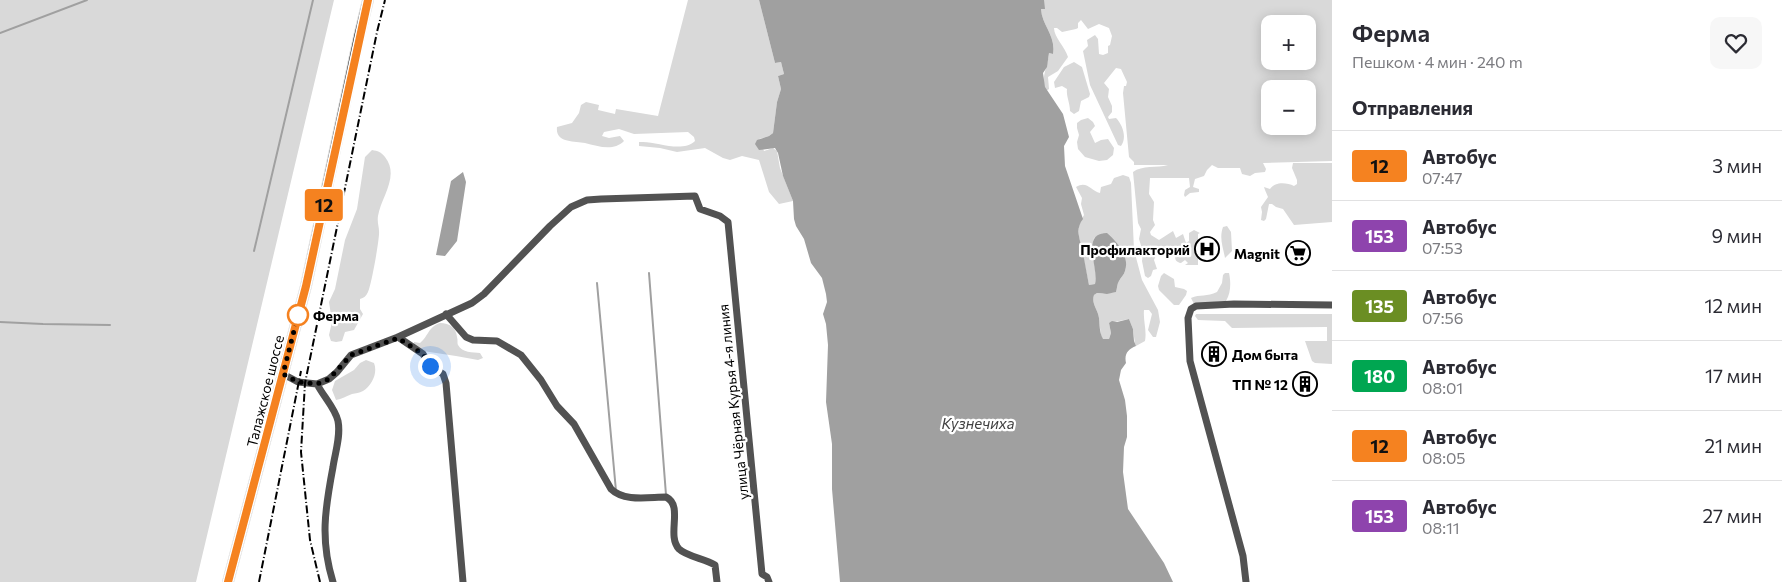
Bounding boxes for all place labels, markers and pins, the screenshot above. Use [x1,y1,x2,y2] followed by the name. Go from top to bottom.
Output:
[1194,236,1220,262] hospital icon: Профилакторий
[1285,240,1311,266] supermarket icon: Magnit
[1080,241,1190,258] place label: Профилакторий
[1234,245,1280,262] place label: Magnit
[287,304,309,326] marker: Ферма
[313,307,359,324] place label: Ферма
[1201,341,1227,367] building icon: Дом быта
[1232,346,1298,363] place label: Дом быта
[1292,371,1318,397] building icon: ТП № 12
[1232,376,1288,393] place label: ТП № 12

